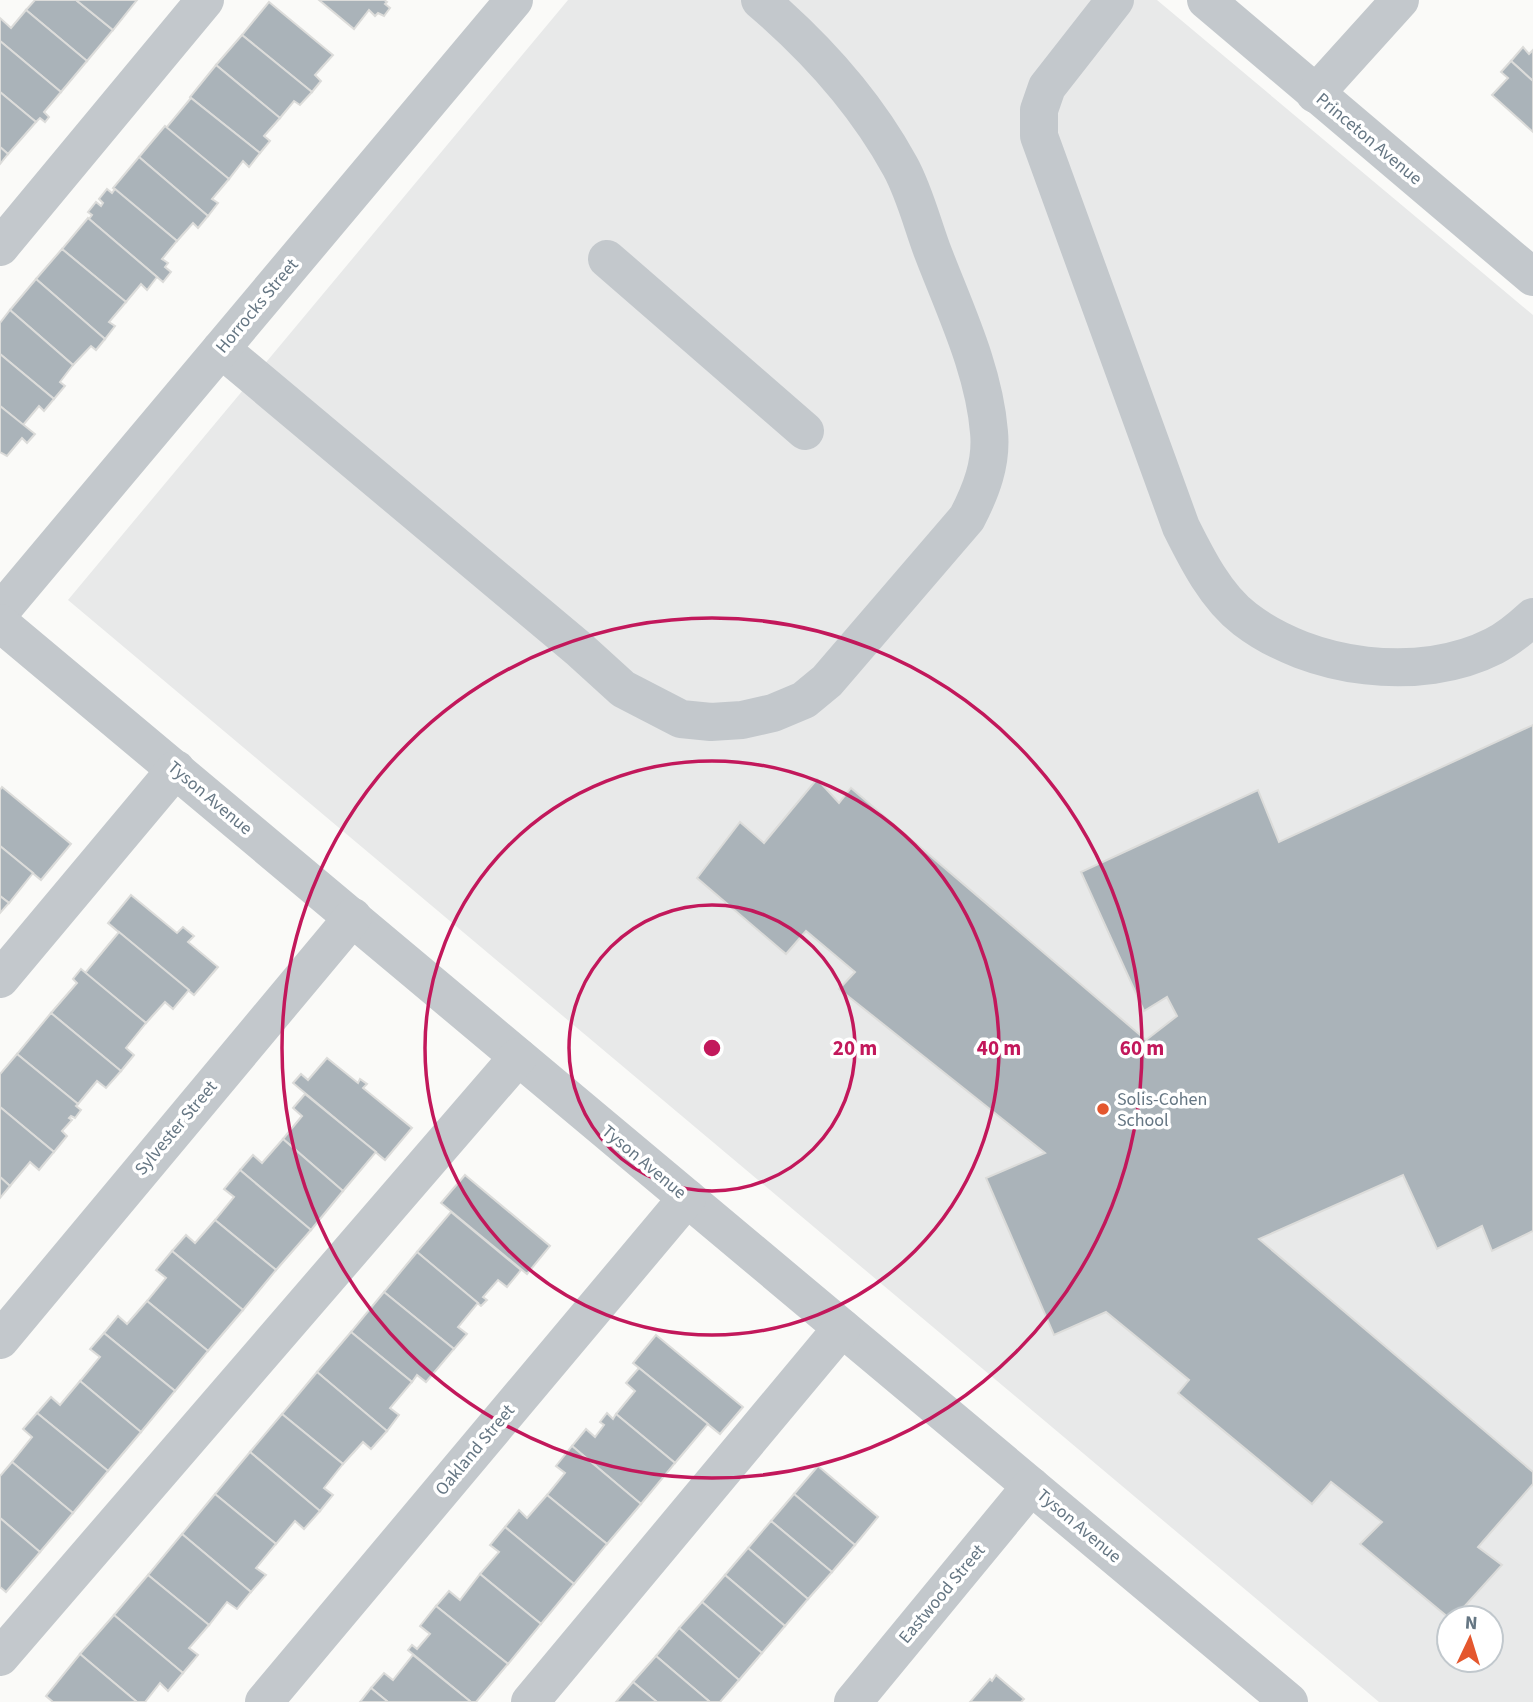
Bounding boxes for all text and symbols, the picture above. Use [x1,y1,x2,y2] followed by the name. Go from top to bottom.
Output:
[1310,87,1428,191] street label: Princeton Avenue
[210,253,304,359] street label: Horrocks Street
[162,755,258,841] street label: Tyson Avenue
[833,1033,877,1063] text: 20 m
[977,1033,1021,1063] text: 40 m
[1120,1033,1164,1063] text: 60 m
[700,1036,724,1060] centre of rings
[129,1075,223,1181] street label: Sylvester Street
[1117,1087,1207,1133] place label: Solis-Cohen School
[1095,1101,1111,1117] marker: Solis-Cohen School
[596,1119,692,1205] street label: Tyson Avenue
[429,1399,521,1501] street label: Oakland Street
[1031,1483,1127,1569] street label: Tyson Avenue
[893,1539,991,1649] street label: Eastwood Street
[1435,1604,1505,1674] north arrow
[1464,1610,1478,1637] text: N

